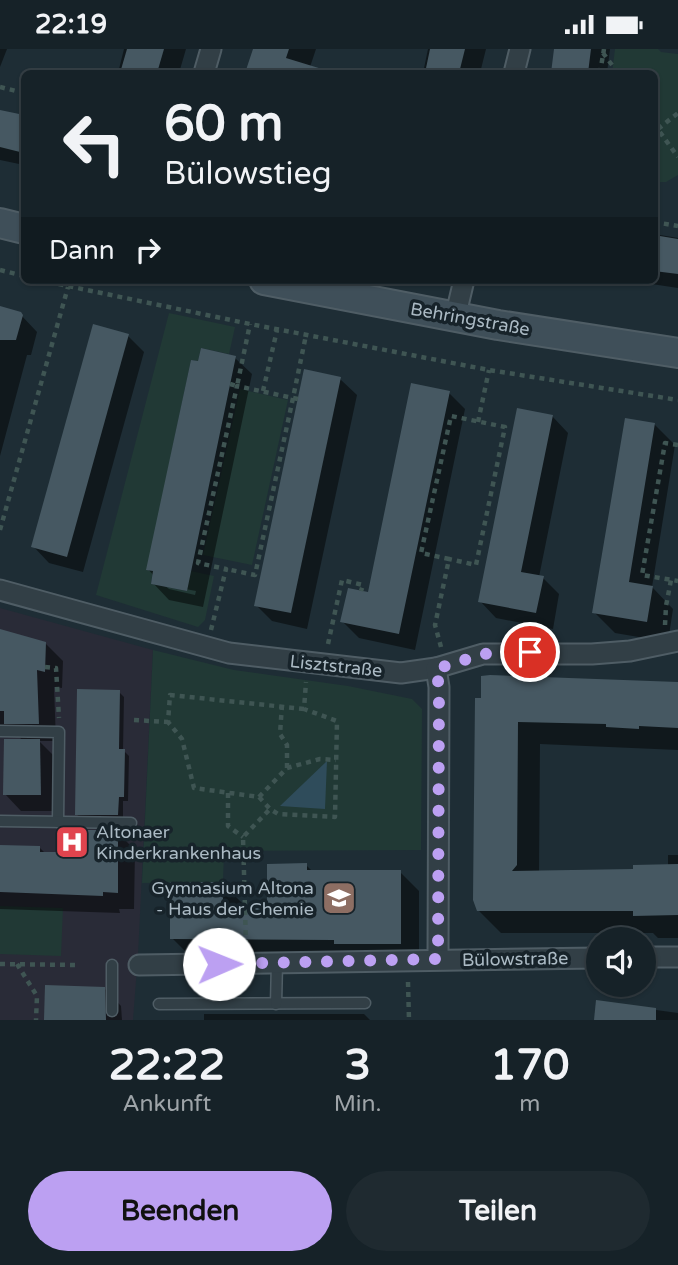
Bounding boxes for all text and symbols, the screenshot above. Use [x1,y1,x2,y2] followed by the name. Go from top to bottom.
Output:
[35,9,107,40] text: 22:19
[164,95,283,154] text: 60 m
[49,98,140,189] icon: left
[164,155,332,193] text: Bülowstieg
[129,231,167,269] icon: right
[49,235,115,266] text: Dann
[409,298,531,340] street label: Behringstraße
[500,622,560,682] pin
[511,633,549,671] icon: arrive
[289,650,383,682] street label: Lisztstraße
[96,821,261,864] place label: Altonaer Kinderkrankenhaus
[53,823,91,861] hospital icon: Altonaer Kinderkrankenhaus
[151,877,314,920] place label: Gymnasium Altona - Haus der Chemie
[320,879,358,917] school or university icon: Gymnasium Altona - Haus der Chemie
[182,927,256,1001] position arrow
[586,927,656,997] map controls
[586,927,656,997] button: sound
[462,947,568,971] street label: Bülowstraße
[109,1040,225,1091] text: 22:22
[344,1040,371,1091] text: 3
[490,1040,569,1091] text: 170
[123,1090,211,1118] text: Ankunft
[334,1090,381,1118] text: Min.
[519,1090,540,1118] text: m
[28,1171,332,1251] button: Beenden
[346,1171,650,1251] button: Teilen

